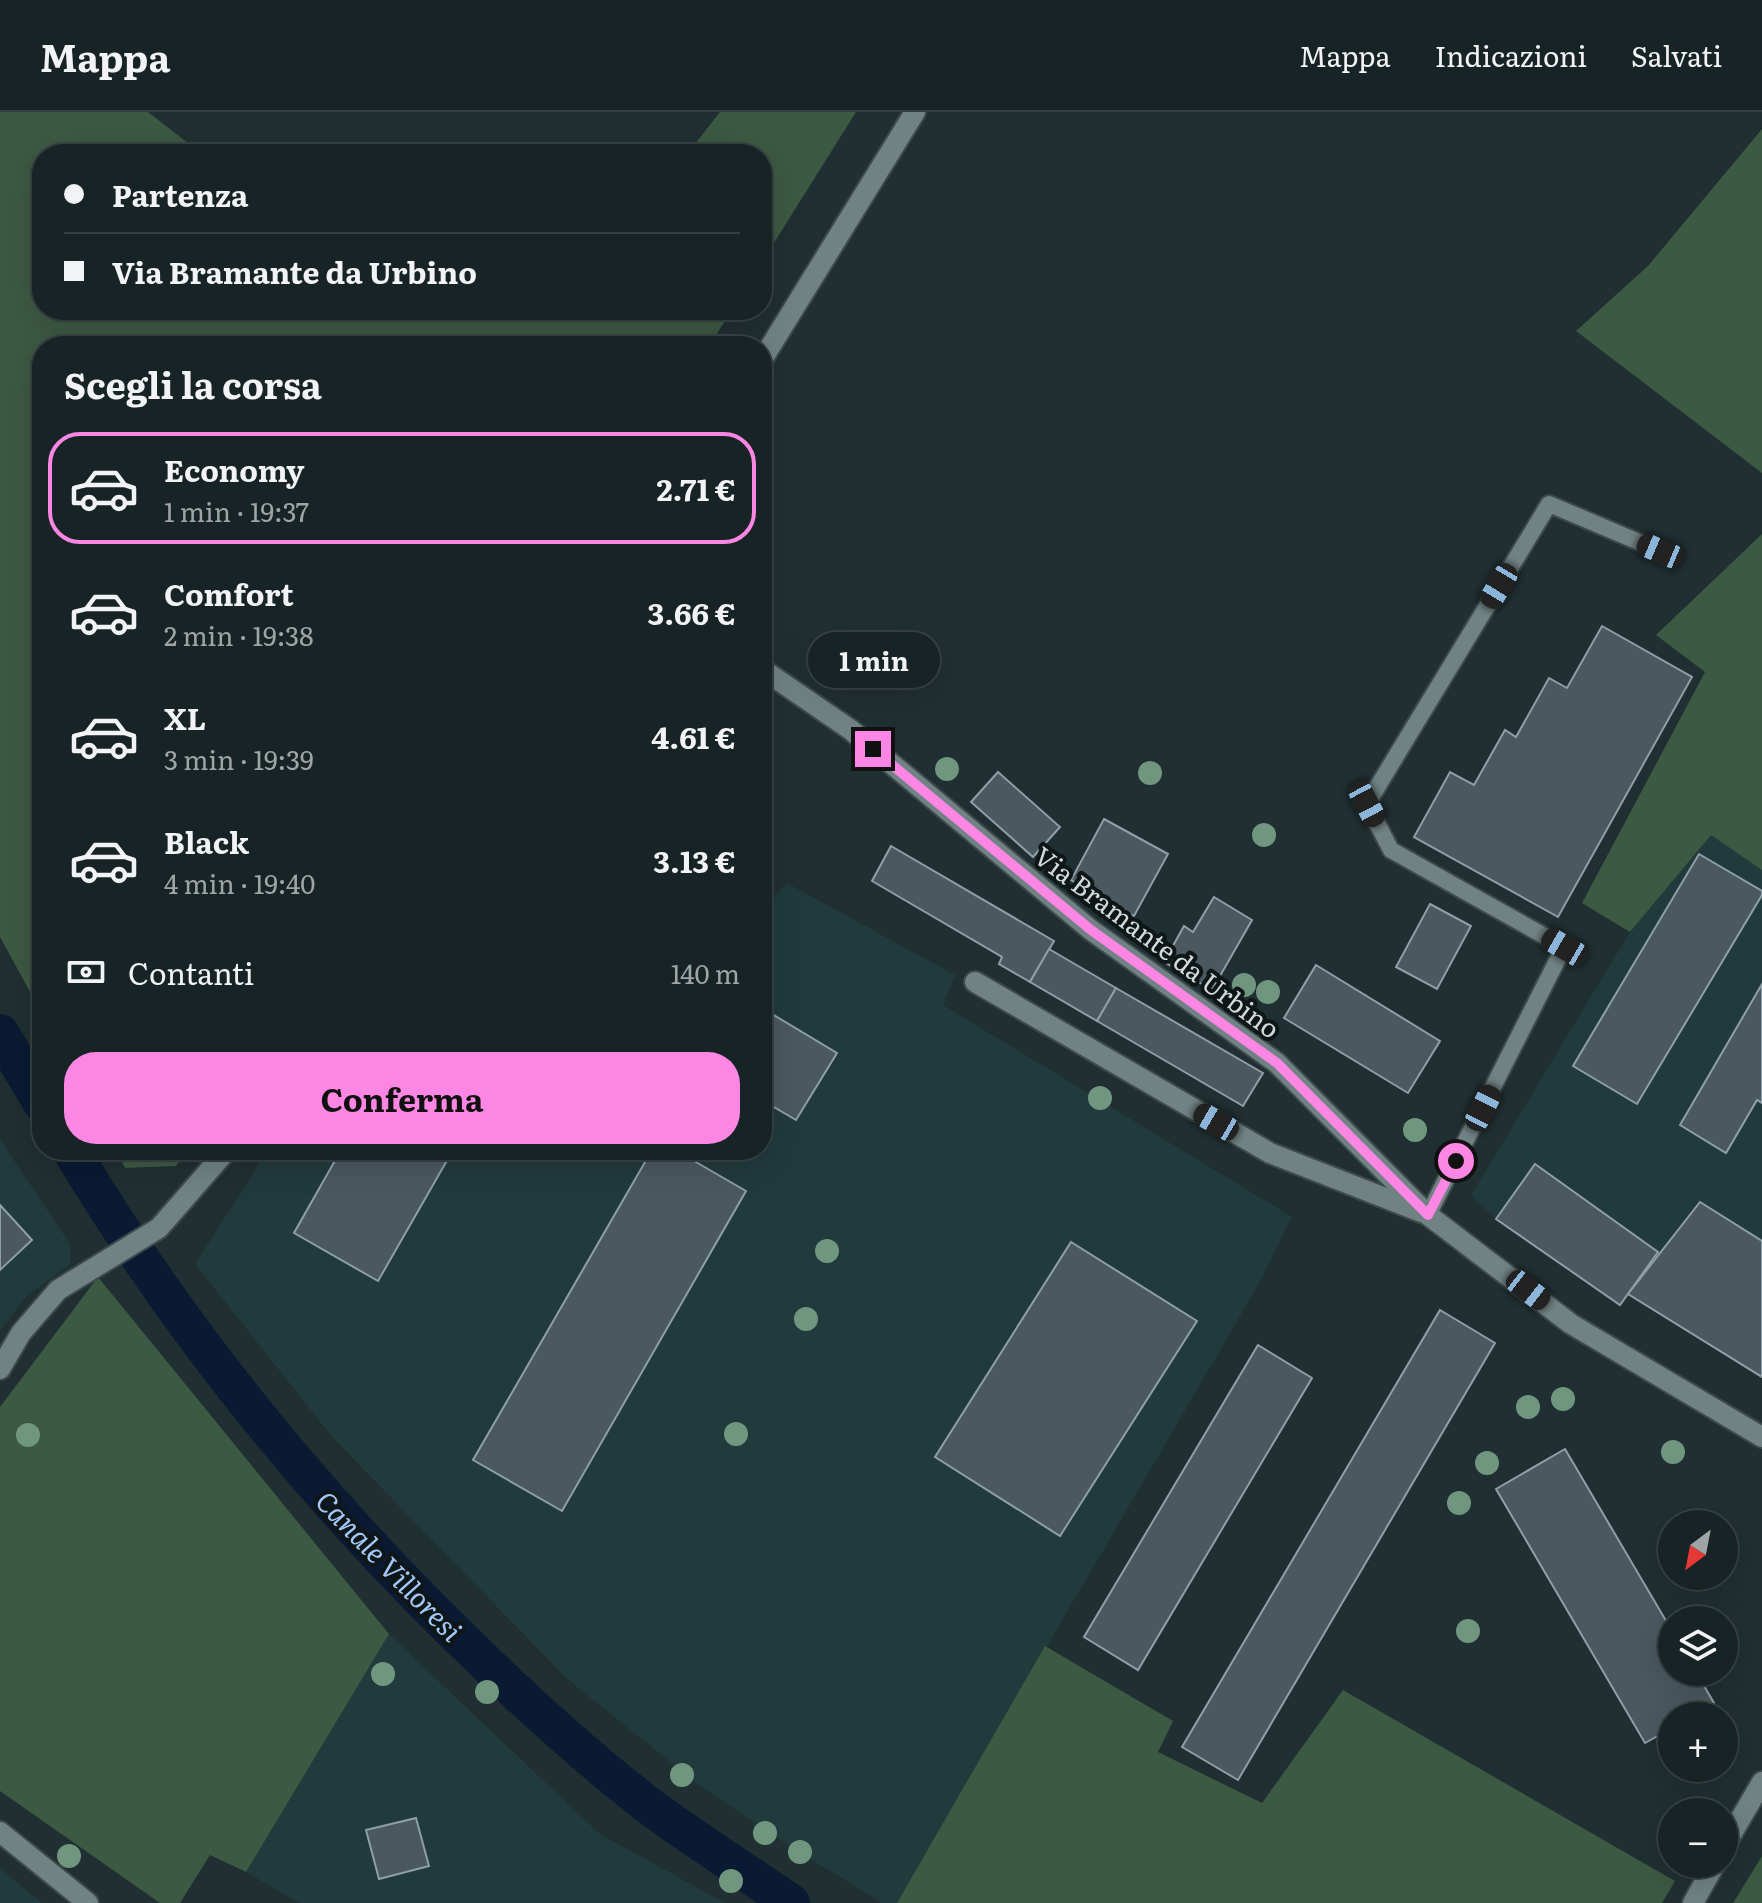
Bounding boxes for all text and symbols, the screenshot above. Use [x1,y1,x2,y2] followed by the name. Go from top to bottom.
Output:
[40,27,170,84] text: Mappa
[1299,34,1391,76] text: Mappa
[1435,34,1587,76] text: Indicazioni
[1631,34,1722,76] text: Salvati
[112,172,248,216] text: Partenza
[112,249,477,293] text: Via Bramante da Urbino
[64,357,322,410] text: Scegli la corsa
[164,447,304,491] text: Economy
[68,452,140,524] icon: car
[656,466,736,510] text: 2.71 €
[164,491,309,530] text: 1 min · 19:37
[1633,531,1687,571] car
[1476,559,1522,613] car
[164,571,294,615] text: Comfort
[68,576,140,648] icon: car
[647,590,736,634] text: 3.66 €
[164,615,314,654] text: 2 min · 19:38
[807,633,939,689] callout: 1 min
[839,640,909,679] text: 1 min
[164,695,206,739] text: XL
[68,700,140,772] icon: car
[651,714,736,758] text: 4.61 €
[855,731,891,767] route end
[164,739,314,778] text: 3 min · 19:39
[1345,777,1389,831] car
[164,819,249,863] text: Black
[68,824,140,896] icon: car
[1027,836,1289,1046] street label: Via Bramante da Urbino
[653,838,736,882] text: 3.13 €
[164,863,315,902] text: 4 min · 19:40
[1537,925,1591,969] car
[64,950,108,994] icon: cash
[128,950,254,994] text: Contanti
[671,953,740,992] text: 140 m
[64,1052,740,1144] button: Conferma
[1461,1081,1505,1135] car
[1189,1100,1243,1144] car
[1438,1143,1474,1179] route start
[1502,1266,1554,1314] car
[307,1480,473,1650] water label: Canale Villoresi
[1658,1510,1738,1590] north arrow
[1658,1510,1738,1878] map controls
[1658,1606,1738,1686] button: layers
[1658,1702,1738,1782] button: +
[1658,1798,1738,1878] button: −

